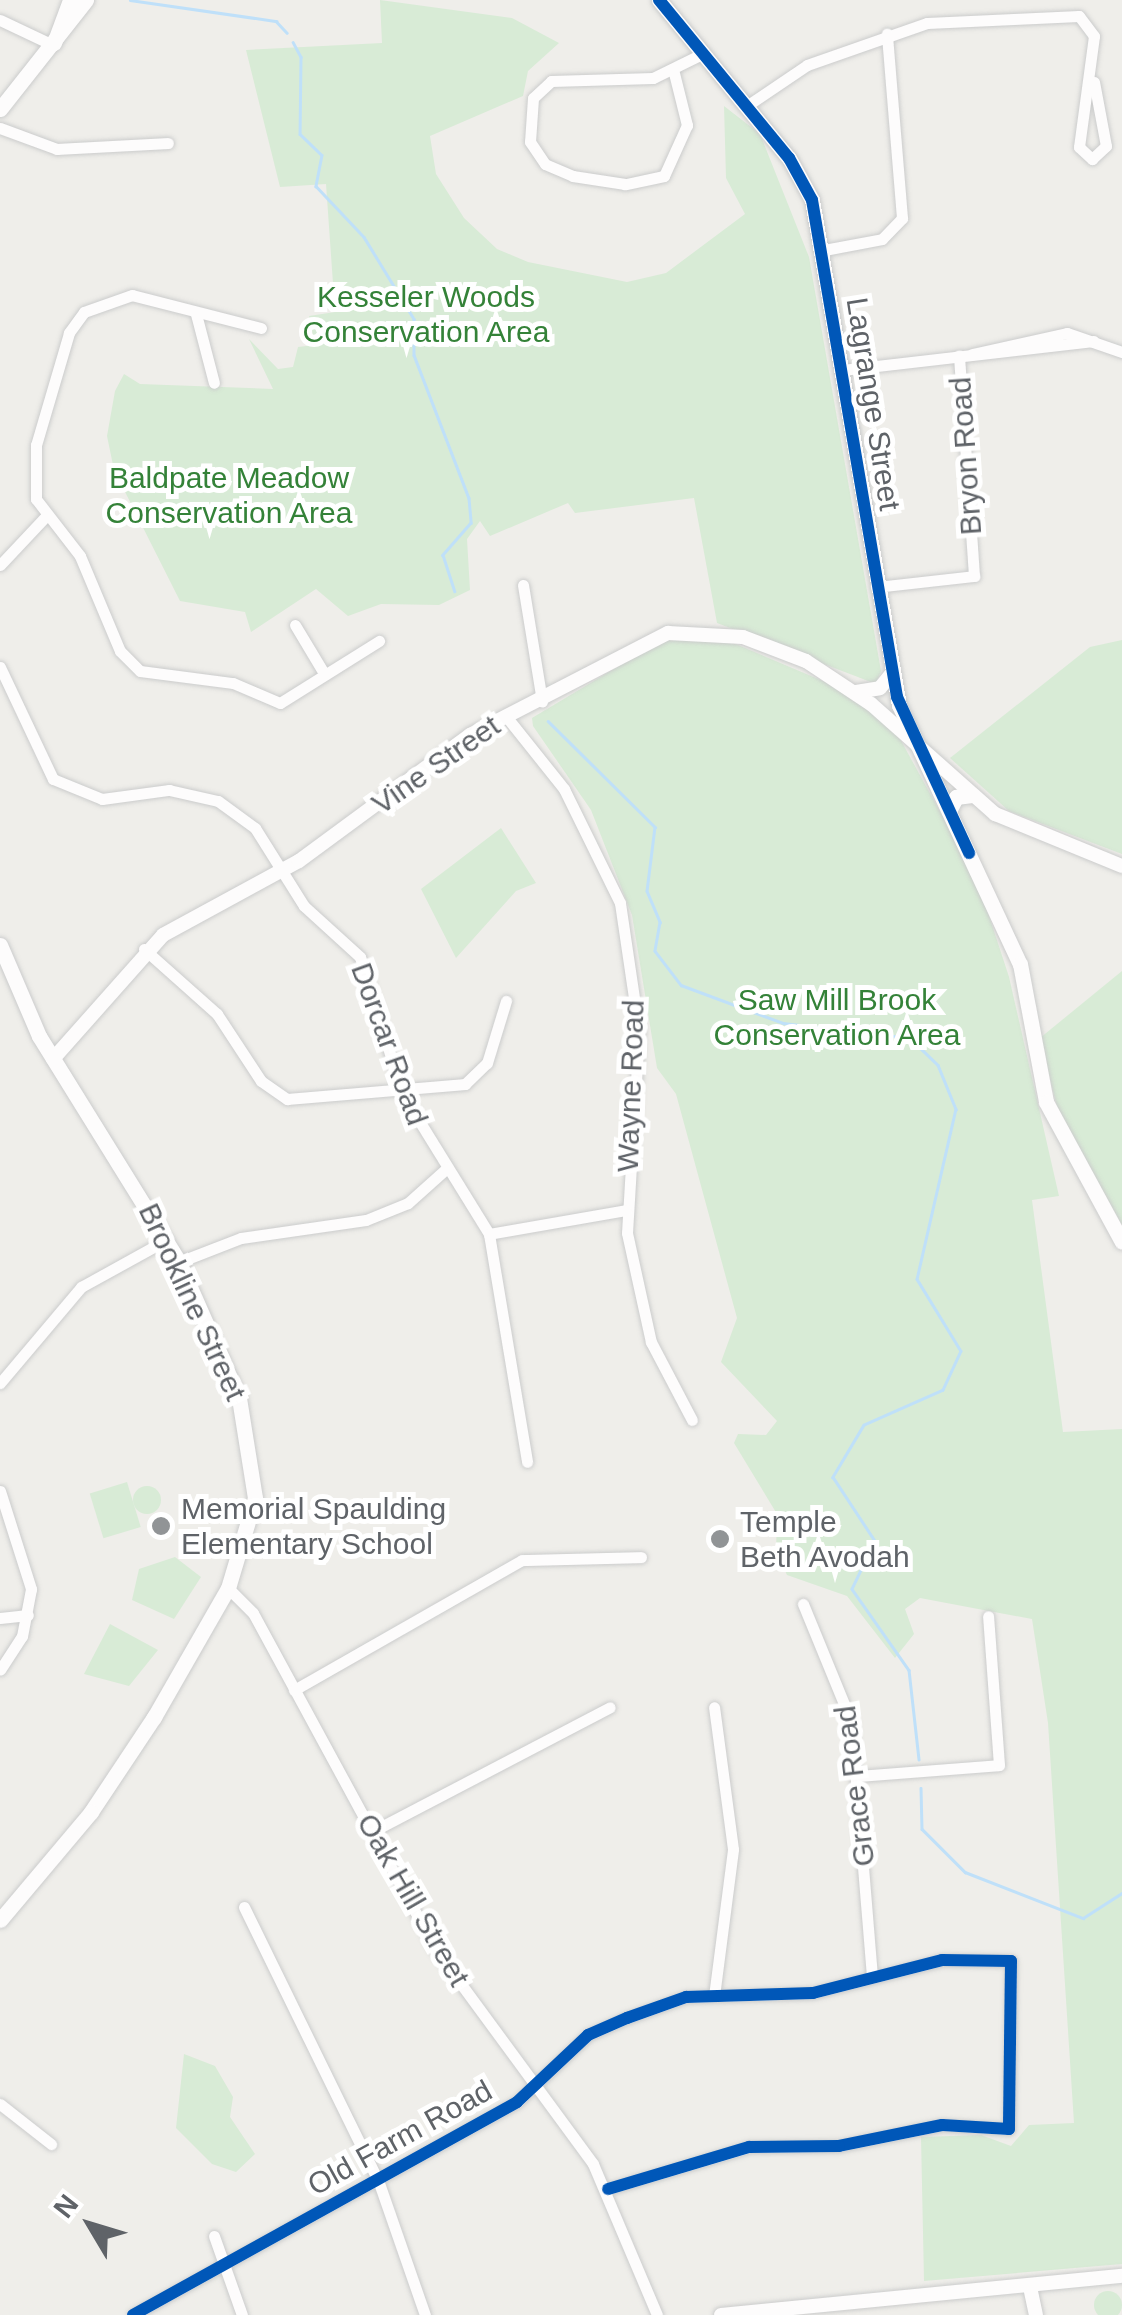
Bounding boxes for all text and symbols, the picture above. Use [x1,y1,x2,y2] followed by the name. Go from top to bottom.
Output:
[302,279,550,350] park label: Kesseler Woods Conservation Area
[838,295,908,513] street label: Lagrange Street
[943,376,989,536] street label: Bryon Road
[105,460,353,530] park label: Baldpate Meadow Conservation Area
[365,708,507,822] street label: Vine Street
[343,958,435,1130] street label: Dorcar Road
[713,982,961,1052] park label: Saw Mill Brook Conservation Area
[610,999,652,1173] street label: Wayne Road
[131,1198,253,1406] street label: Brookline Street
[181,1491,446,1562] place label: Memorial Spaulding Elementary School
[740,1504,911,1574] place label: Temple Beth Avodah
[150,1515,172,1537] marker: Memorial Spaulding Elementary School
[709,1528,731,1550] marker: Temple Beth Avodah
[827,1704,883,1868] street label: Grace Road
[349,1807,477,1993] street label: Oak Hill Street
[302,2073,498,2203] street label: Old Farm Road
[40,2175,140,2275] north arrow
[48,2189,84,2224] text: N

